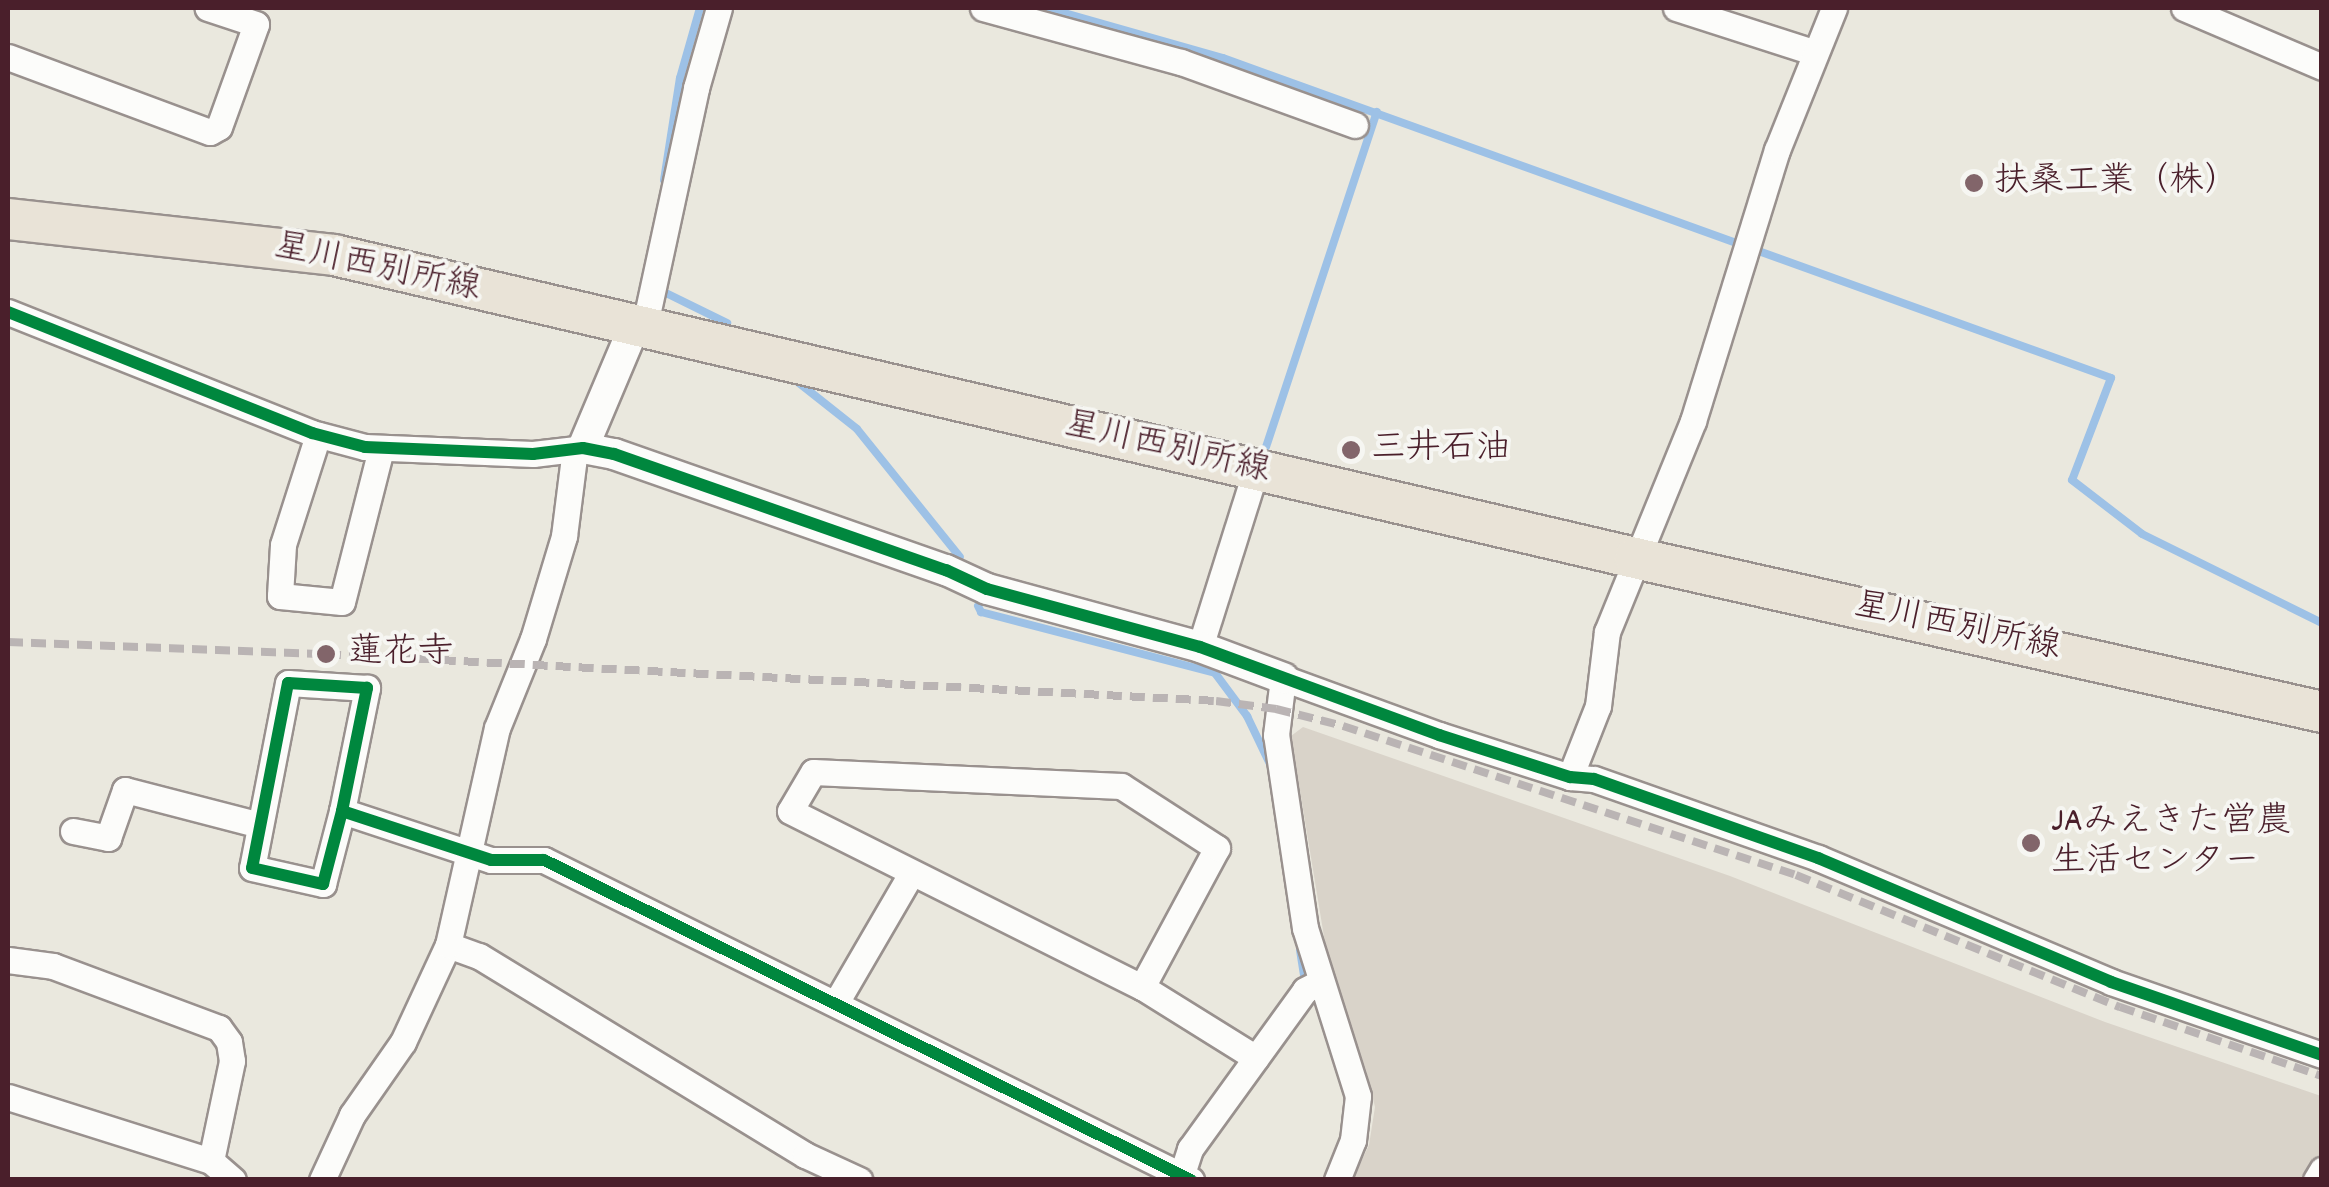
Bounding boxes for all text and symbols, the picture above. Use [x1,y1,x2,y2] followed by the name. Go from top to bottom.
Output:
[1994,162,2239,204] place label: 扶桑工業（株）
[1963,172,1985,194] marker: 扶桑工業（株）
[270,227,484,311] street label: 星川西別所線
[1060,405,1274,493] street label: 星川西別所線
[1371,429,1511,471] place label: 三井石油
[1340,439,1362,461] marker: 三井石油
[1850,586,2064,670] street label: 星川西別所線
[348,633,453,675] place label: 蓮花寺
[313,641,339,667] marker: 蓮花寺
[2051,802,2293,884] place label: JAみえきた営農 生活センター
[2020,832,2042,854] marker: JAみえきた営農 生活センター

